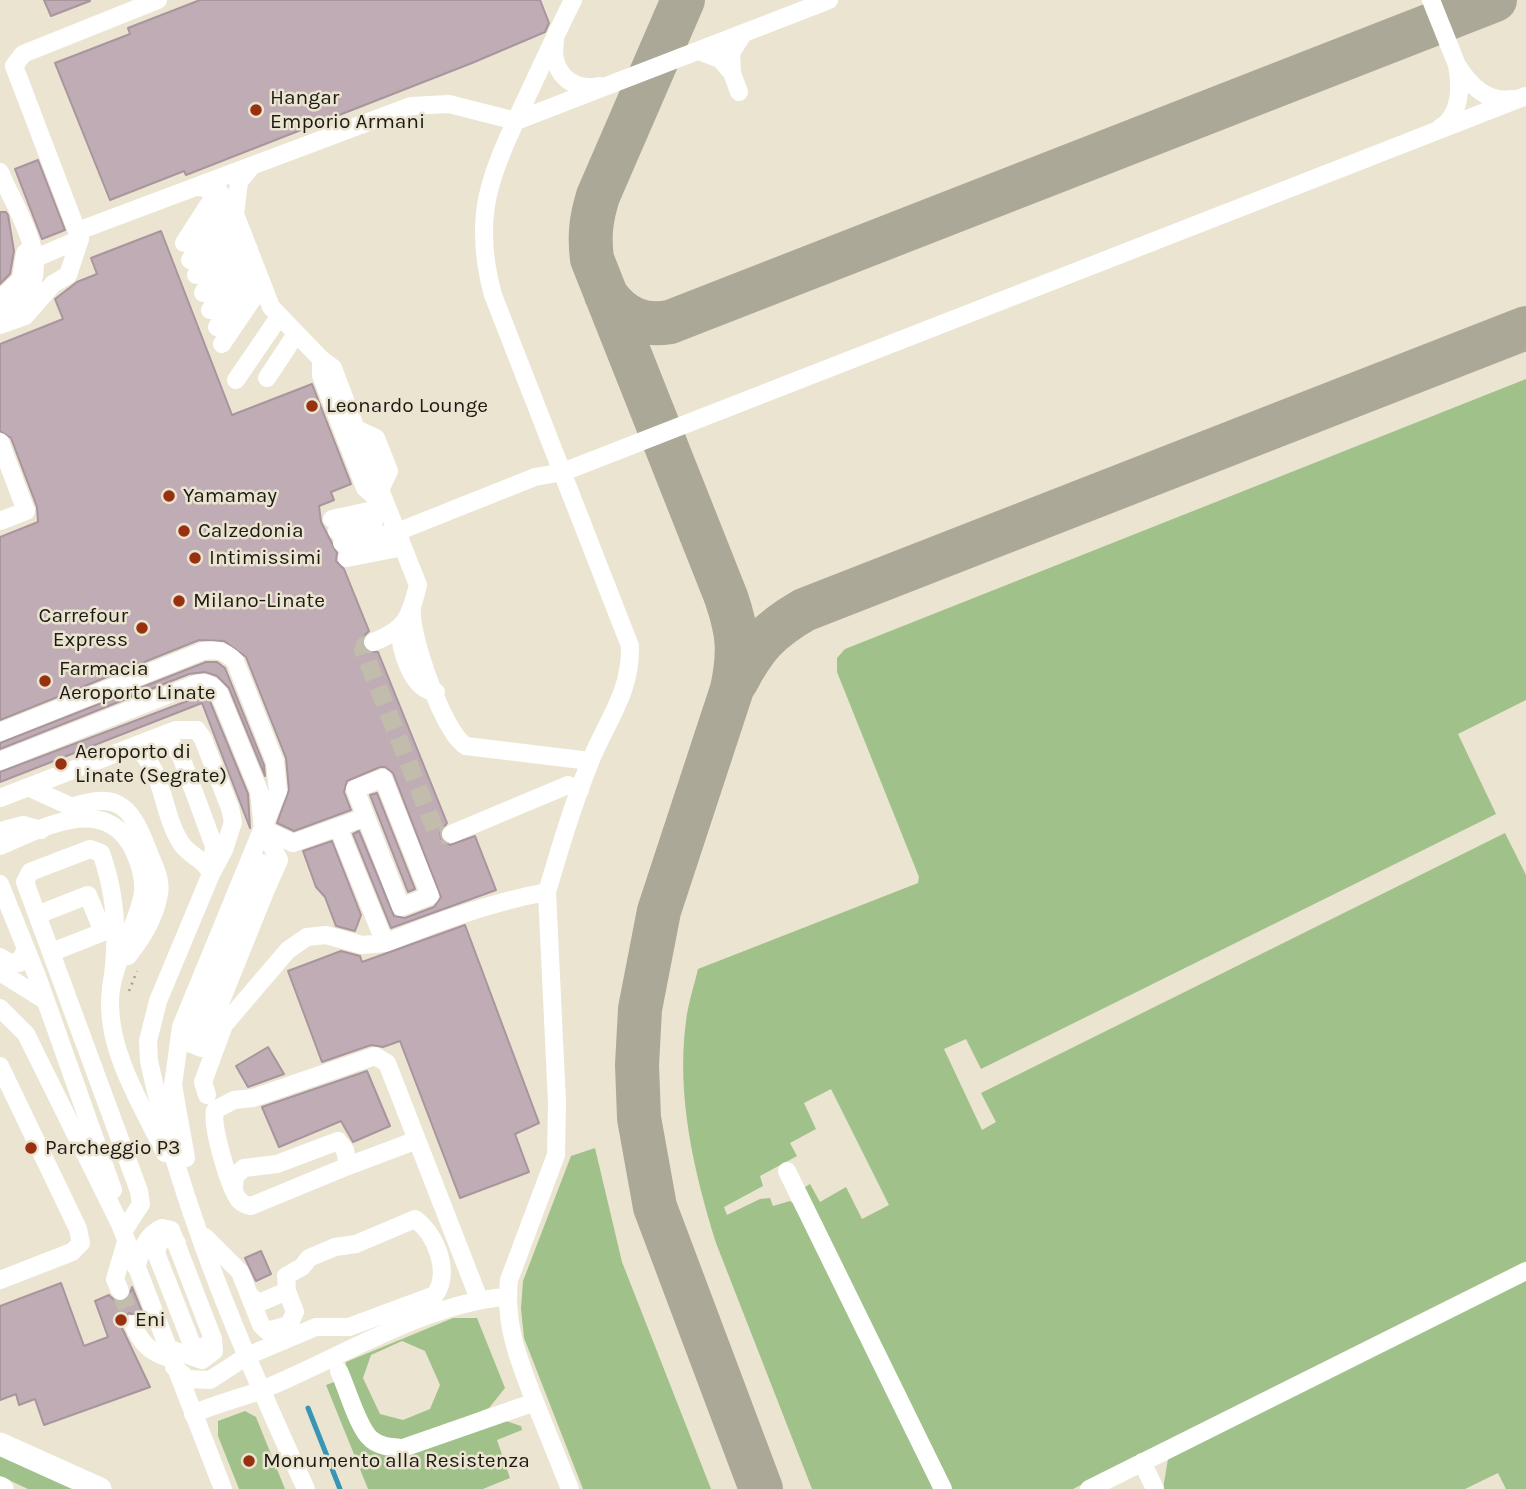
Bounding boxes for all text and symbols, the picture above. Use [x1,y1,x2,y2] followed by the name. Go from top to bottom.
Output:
[270,85,425,135] place label: Hangar Emporio Armani
[248,102,264,118] marker: Hangar Emporio Armani
[326,393,488,419] place label: Leonardo Lounge
[304,398,320,414] marker: Leonardo Lounge
[183,483,277,509] place label: Yamamay
[161,488,177,504] marker: Yamamay
[198,518,303,544] place label: Calzedonia
[176,523,192,539] marker: Calzedonia
[209,545,322,571] place label: Intimissimi
[187,550,203,566] marker: Intimissimi
[193,588,325,614] place label: Milano-Linate
[171,593,187,609] marker: Milano-Linate
[39,603,128,653] place label: Carrefour Express
[134,620,150,636] marker: Carrefour Express
[59,656,216,706] place label: Farmacia Aeroporto Linate
[37,673,53,689] marker: Farmacia Aeroporto Linate
[75,739,227,789] place label: Aeroporto di Linate (Segrate)
[53,756,69,772] marker: Aeroporto di Linate (Segrate)
[45,1135,181,1161] place label: Parcheggio P3
[23,1140,39,1156] marker: Parcheggio P3
[135,1307,166,1333] place label: Eni
[113,1312,129,1328] marker: Eni
[263,1448,530,1474] place label: Monumento alla Resistenza
[241,1453,257,1469] marker: Monumento alla Resistenza

